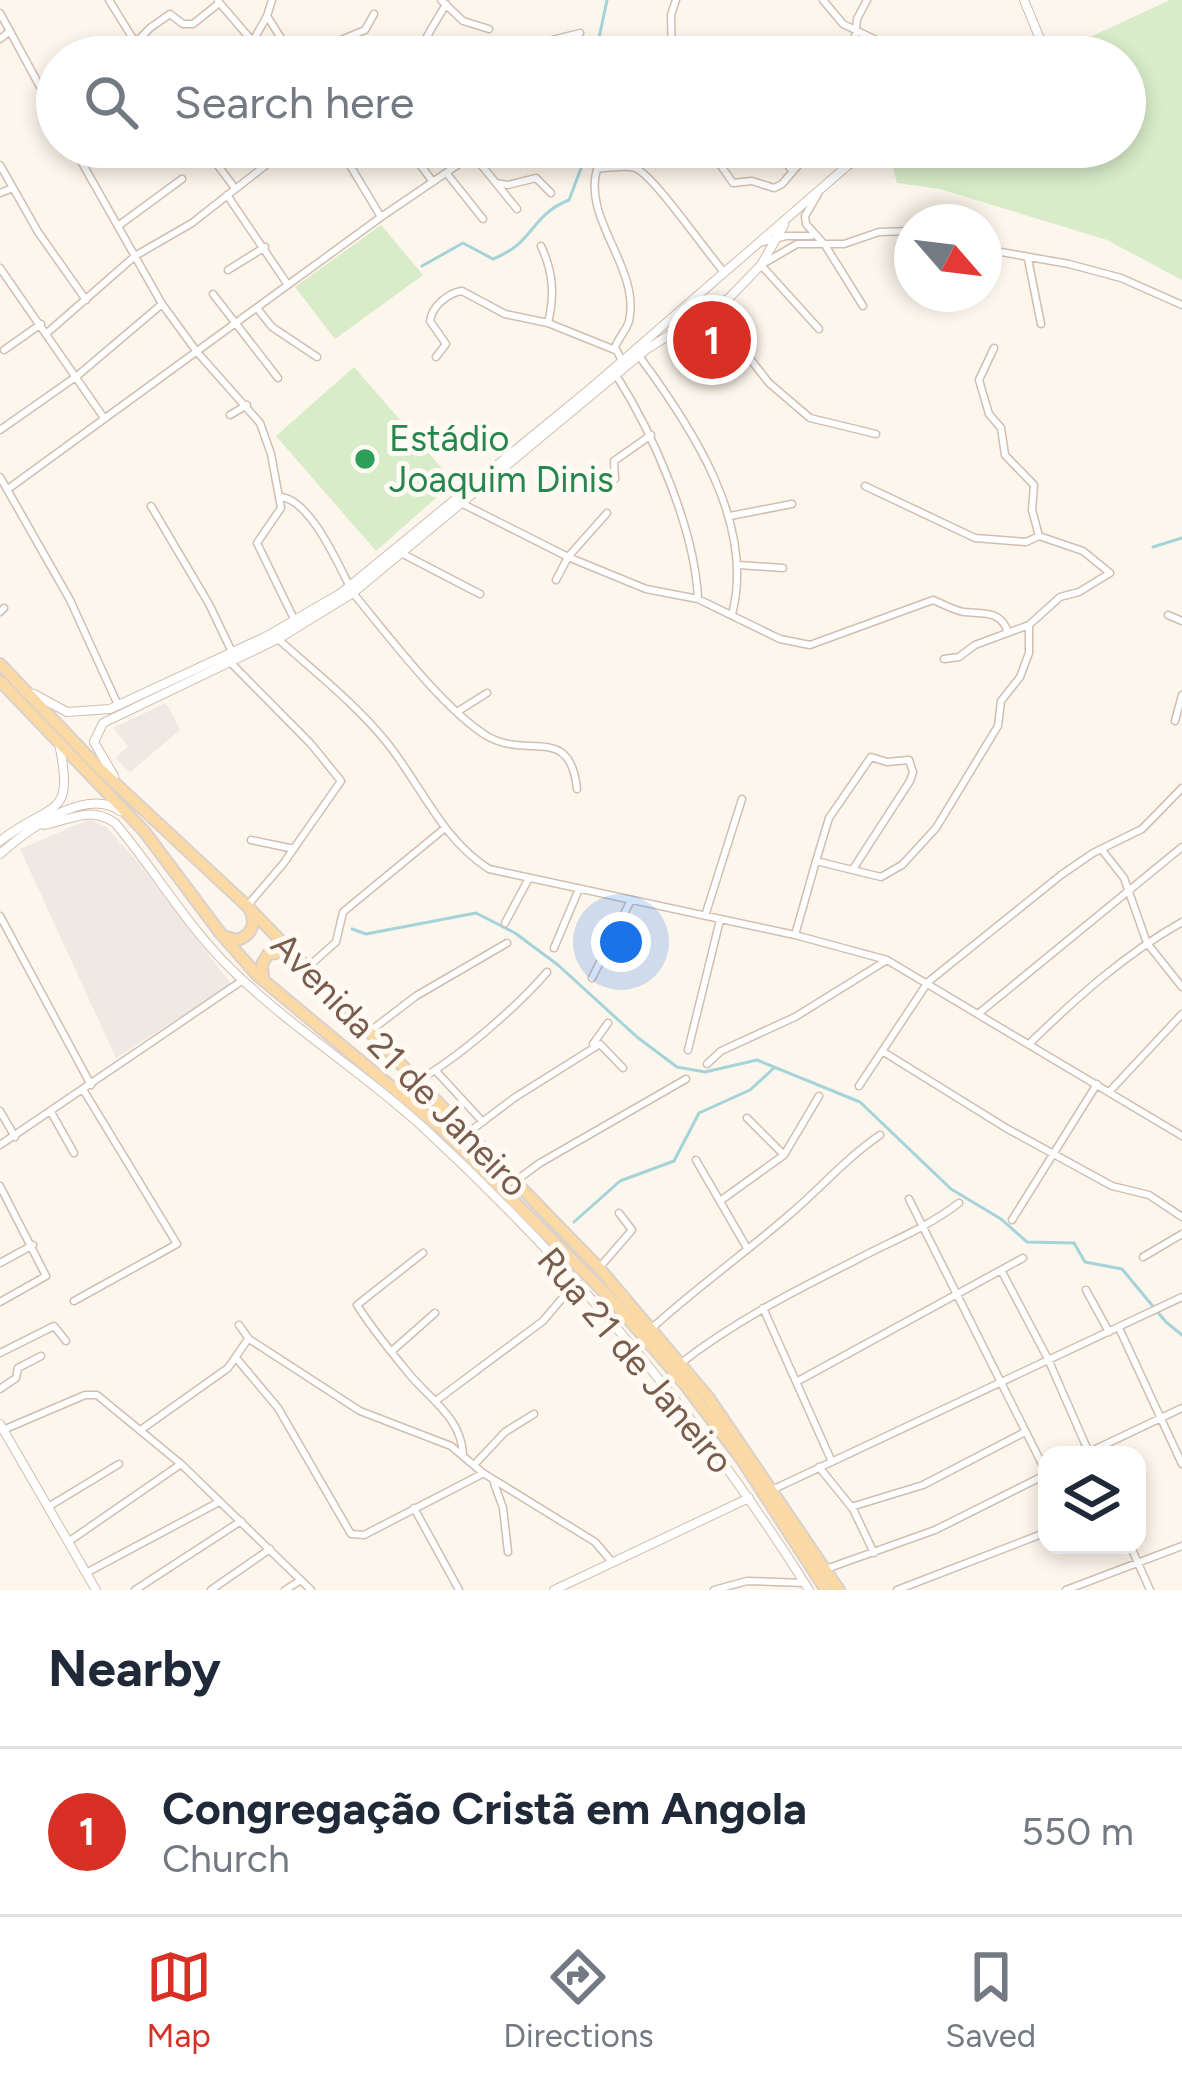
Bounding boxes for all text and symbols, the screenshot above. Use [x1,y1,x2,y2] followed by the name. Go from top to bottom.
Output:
[36,36,1146,168] search box
[78,69,144,135] icon: search
[174,75,414,129] text: Search here
[894,204,1002,312] north arrow
[673,295,751,385] pin: 1
[389,417,614,501] place label: Estádio Joaquim Dinis
[352,446,378,472] marker: Estádio Joaquim Dinis
[591,912,651,972] your location
[263,923,537,1205] street label: Avenida 21 de Janeiro
[529,1239,743,1482] street label: Rua 21 de Janeiro
[1038,1446,1146,1554] map controls
[1038,1446,1146,1554] button: layers
[48,1638,221,1699] text: Nearby
[162,1781,807,1835] text: Congregação Cristã em Angola
[79,1808,95,1855] text: 1
[1021,1808,1134,1855] text: 550 m
[162,1835,290,1882] text: Church
[146,1944,212,2055] tab: Map
[503,1944,654,2055] tab: Directions
[945,1944,1036,2055] tab: Saved

